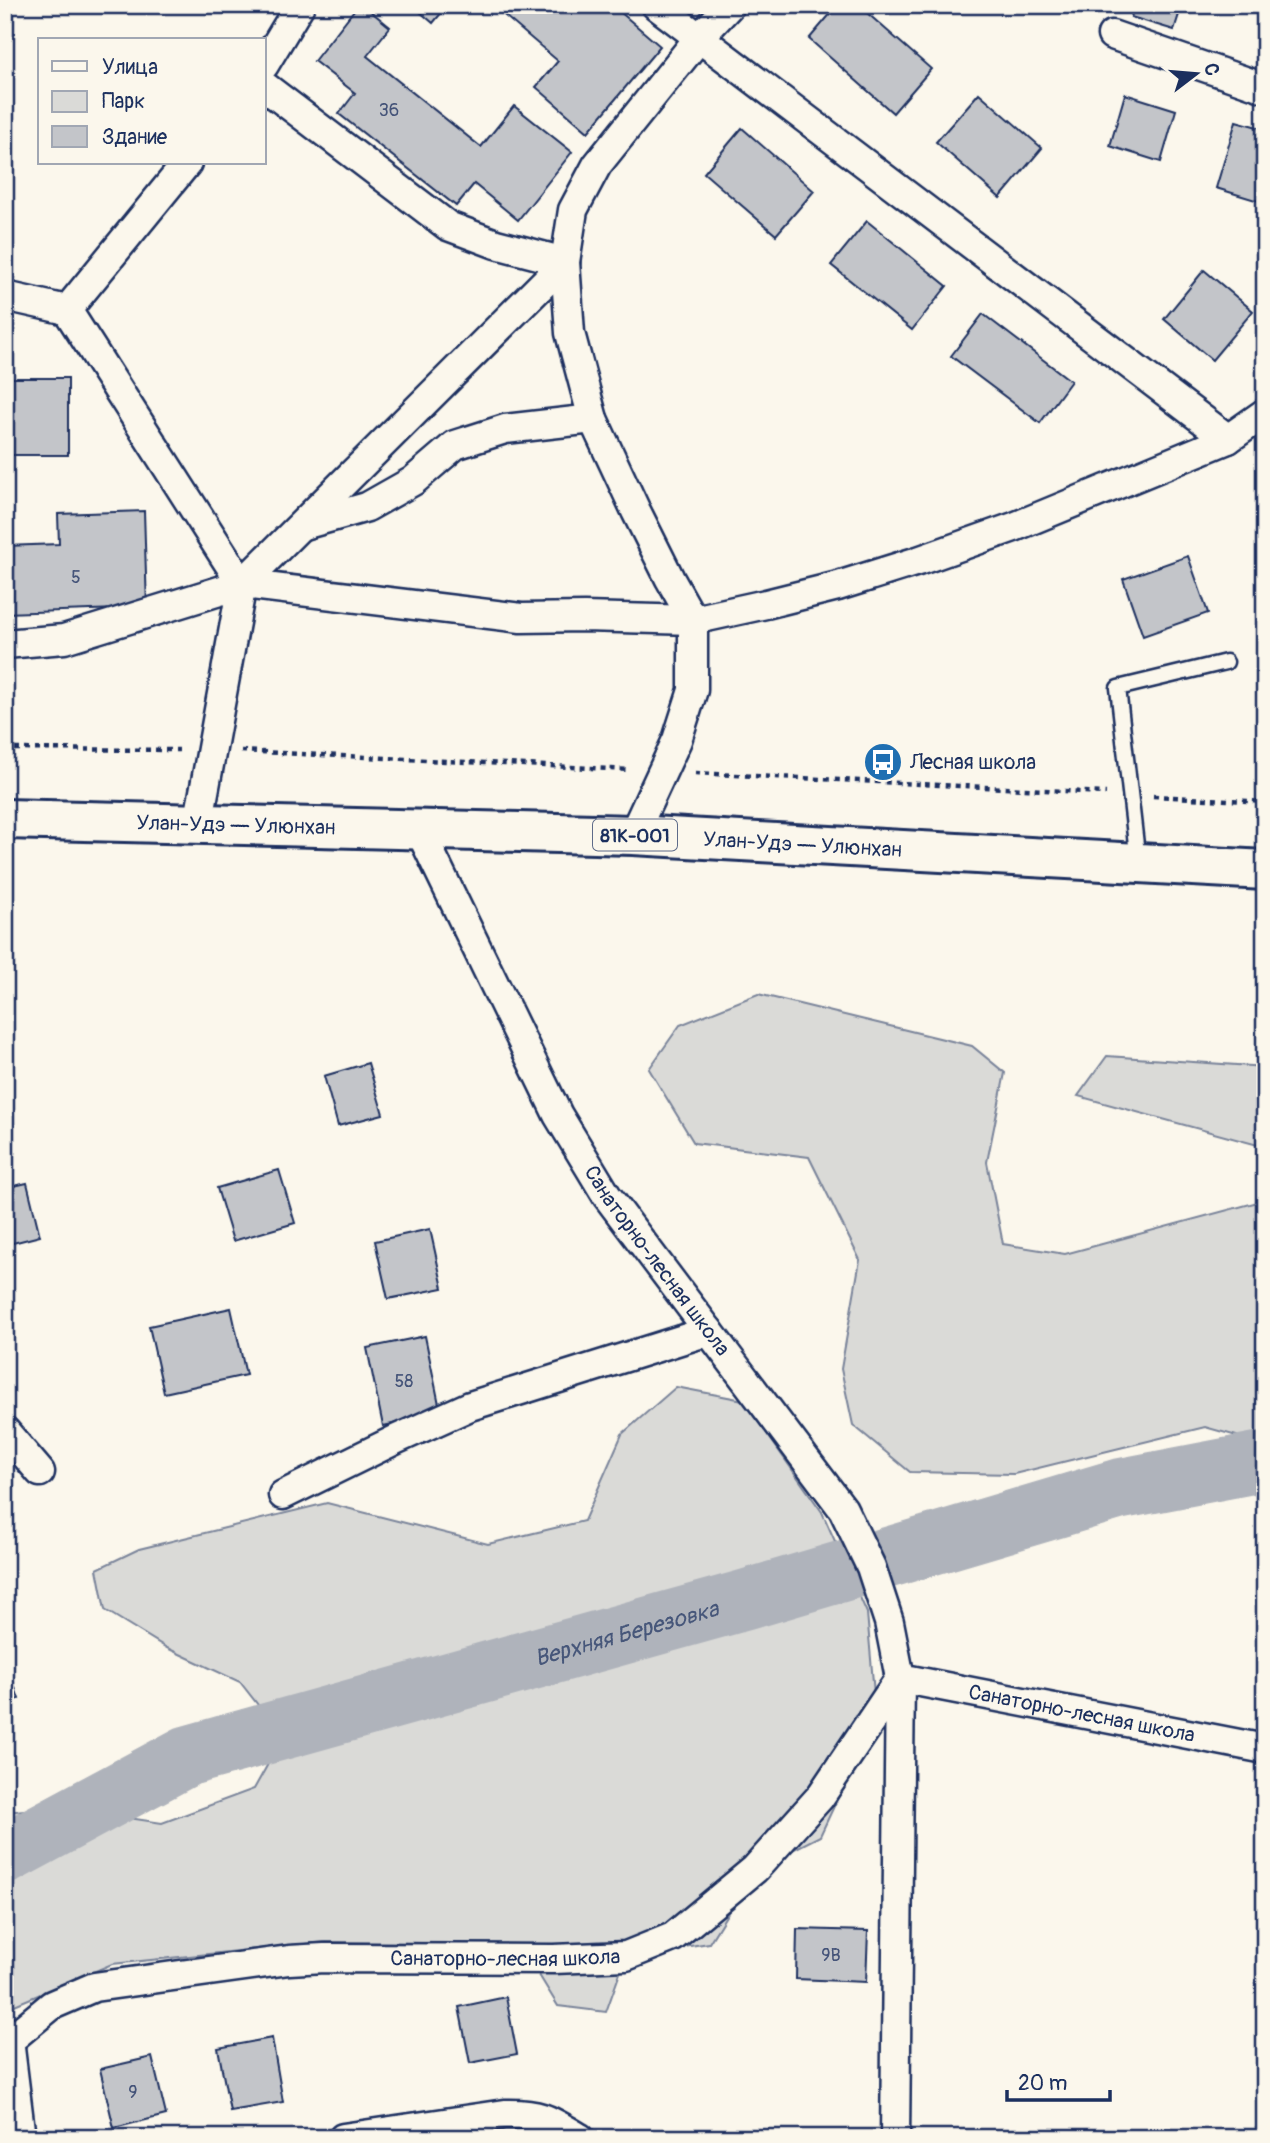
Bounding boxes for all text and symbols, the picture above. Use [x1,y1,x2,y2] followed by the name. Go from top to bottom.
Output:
[38,38,266,164] legend
[1162,38,1232,108] north arrow
[102,54,158,81] text: Улица
[1198,61,1225,79] text: С
[102,88,145,115] text: Парк
[379,99,399,122] house number: 36
[102,124,168,151] text: Здание
[71,566,81,589] house number: 5
[862,741,904,783] bus stop icon: Лесная школа
[909,749,1036,776] place label: Лесная школа
[136,809,336,841] street label: Улан-Удэ — Улюнхан
[593,820,677,850] road number: 81К-001
[702,826,903,864] street label: Улан-Удэ — Улюнхан
[578,1161,736,1361] street label: Санаторно-лесная школа
[395,1370,413,1393] house number: 58
[531,1594,723,1673] water label: Верхняя Березовка
[966,1679,1197,1749] street label: Санаторно-лесная школа
[390,1943,621,1973] street label: Санаторно-лесная школа
[821,1944,841,1967] house number: 9В
[1007,2059,1111,2103] scale bar
[1018,2070,1067,2097] text: 20 m
[128,2081,138,2104] house number: 9

